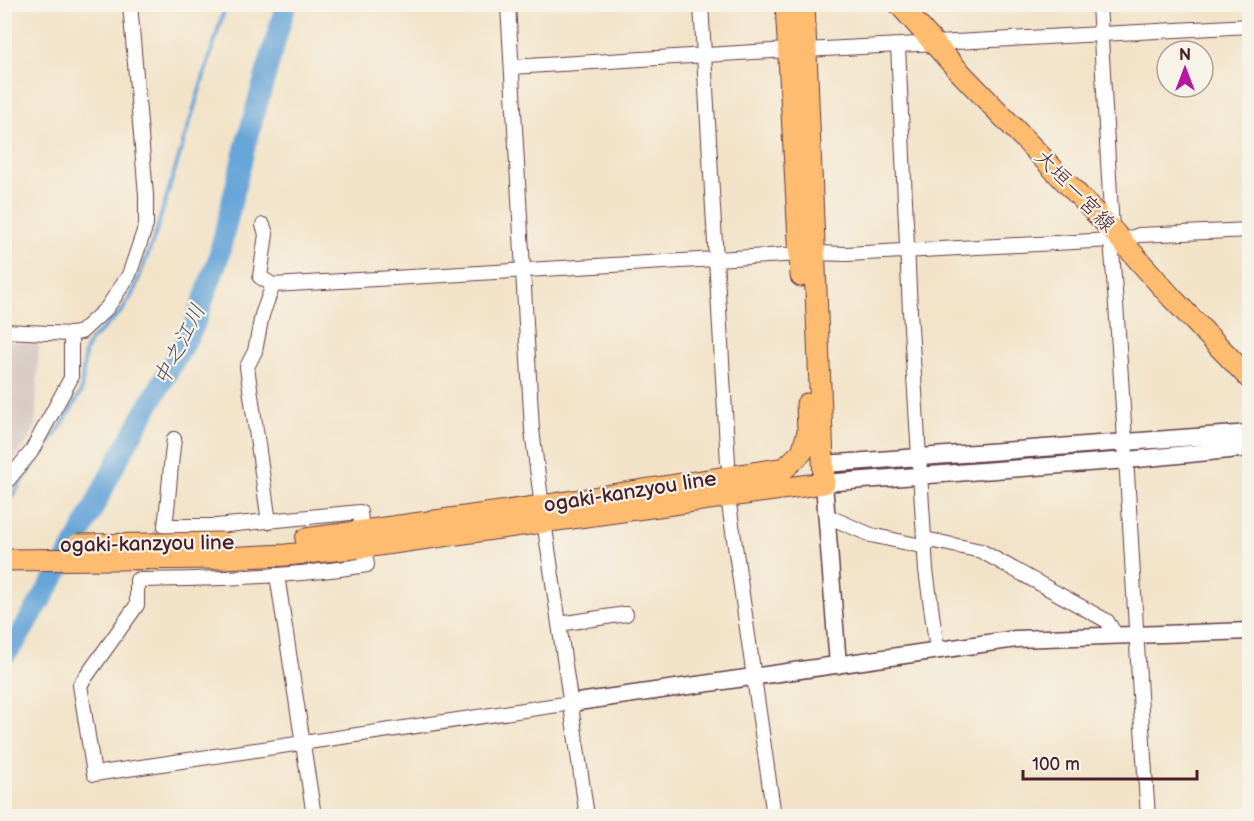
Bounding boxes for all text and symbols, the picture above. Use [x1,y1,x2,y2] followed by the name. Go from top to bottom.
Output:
[1155,39,1215,99] north arrow
[1179,46,1191,65] text: N
[1030,145,1120,237] street label: 大垣一宮線
[148,300,212,390] water label: 中之江川
[542,466,718,518] street label: ogaki-kanzyou line
[60,530,234,558] street label: ogaki-kanzyou line
[1023,743,1197,781] scale bar
[1032,754,1080,775] text: 100 m

